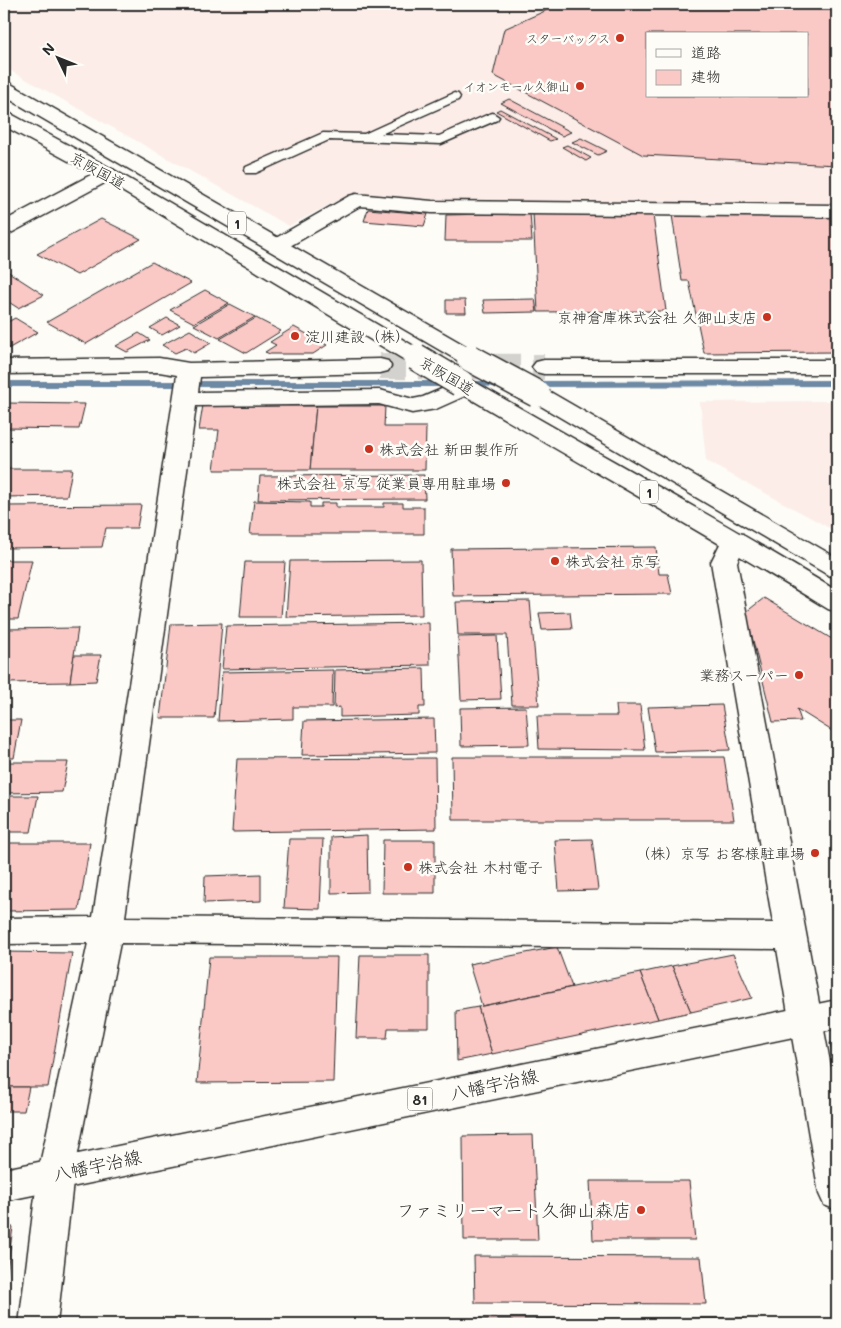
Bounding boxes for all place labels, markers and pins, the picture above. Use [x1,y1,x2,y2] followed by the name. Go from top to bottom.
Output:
[526,30,610,46] place label: スターバックス
[614,32,626,44] marker: スターバックス
[463,78,570,94] place label: イオンモール久御山
[574,80,586,92] marker: イオンモール久御山
[557,307,757,327] place label: 京神倉庫株式会社 久御山支店
[761,311,773,323] marker: 京神倉庫株式会社 久御山支店
[305,326,410,346] place label: 淀川建設（株）
[289,330,301,342] marker: 淀川建設（株）
[379,439,519,459] place label: 株式会社 新田製作所
[363,443,375,455] marker: 株式会社 新田製作所
[276,473,496,493] place label: 株式会社 京写 従業員専用駐車場
[500,477,512,489] marker: 株式会社 京写 従業員専用駐車場
[565,551,660,571] place label: 株式会社 京写
[549,555,561,567] marker: 株式会社 京写
[700,665,789,685] place label: 業務スーパー
[793,669,805,681] marker: 業務スーパー
[635,843,805,863] place label: （株）京写 お客様駐車場
[809,847,821,859] marker: （株）京写 お客様駐車場
[418,857,543,877] place label: 株式会社 木村電子
[402,861,414,873] marker: 株式会社 木村電子
[397,1198,631,1222] place label: ファミリーマート久御山森店
[635,1204,647,1216] marker: ファミリーマート久御山森店

